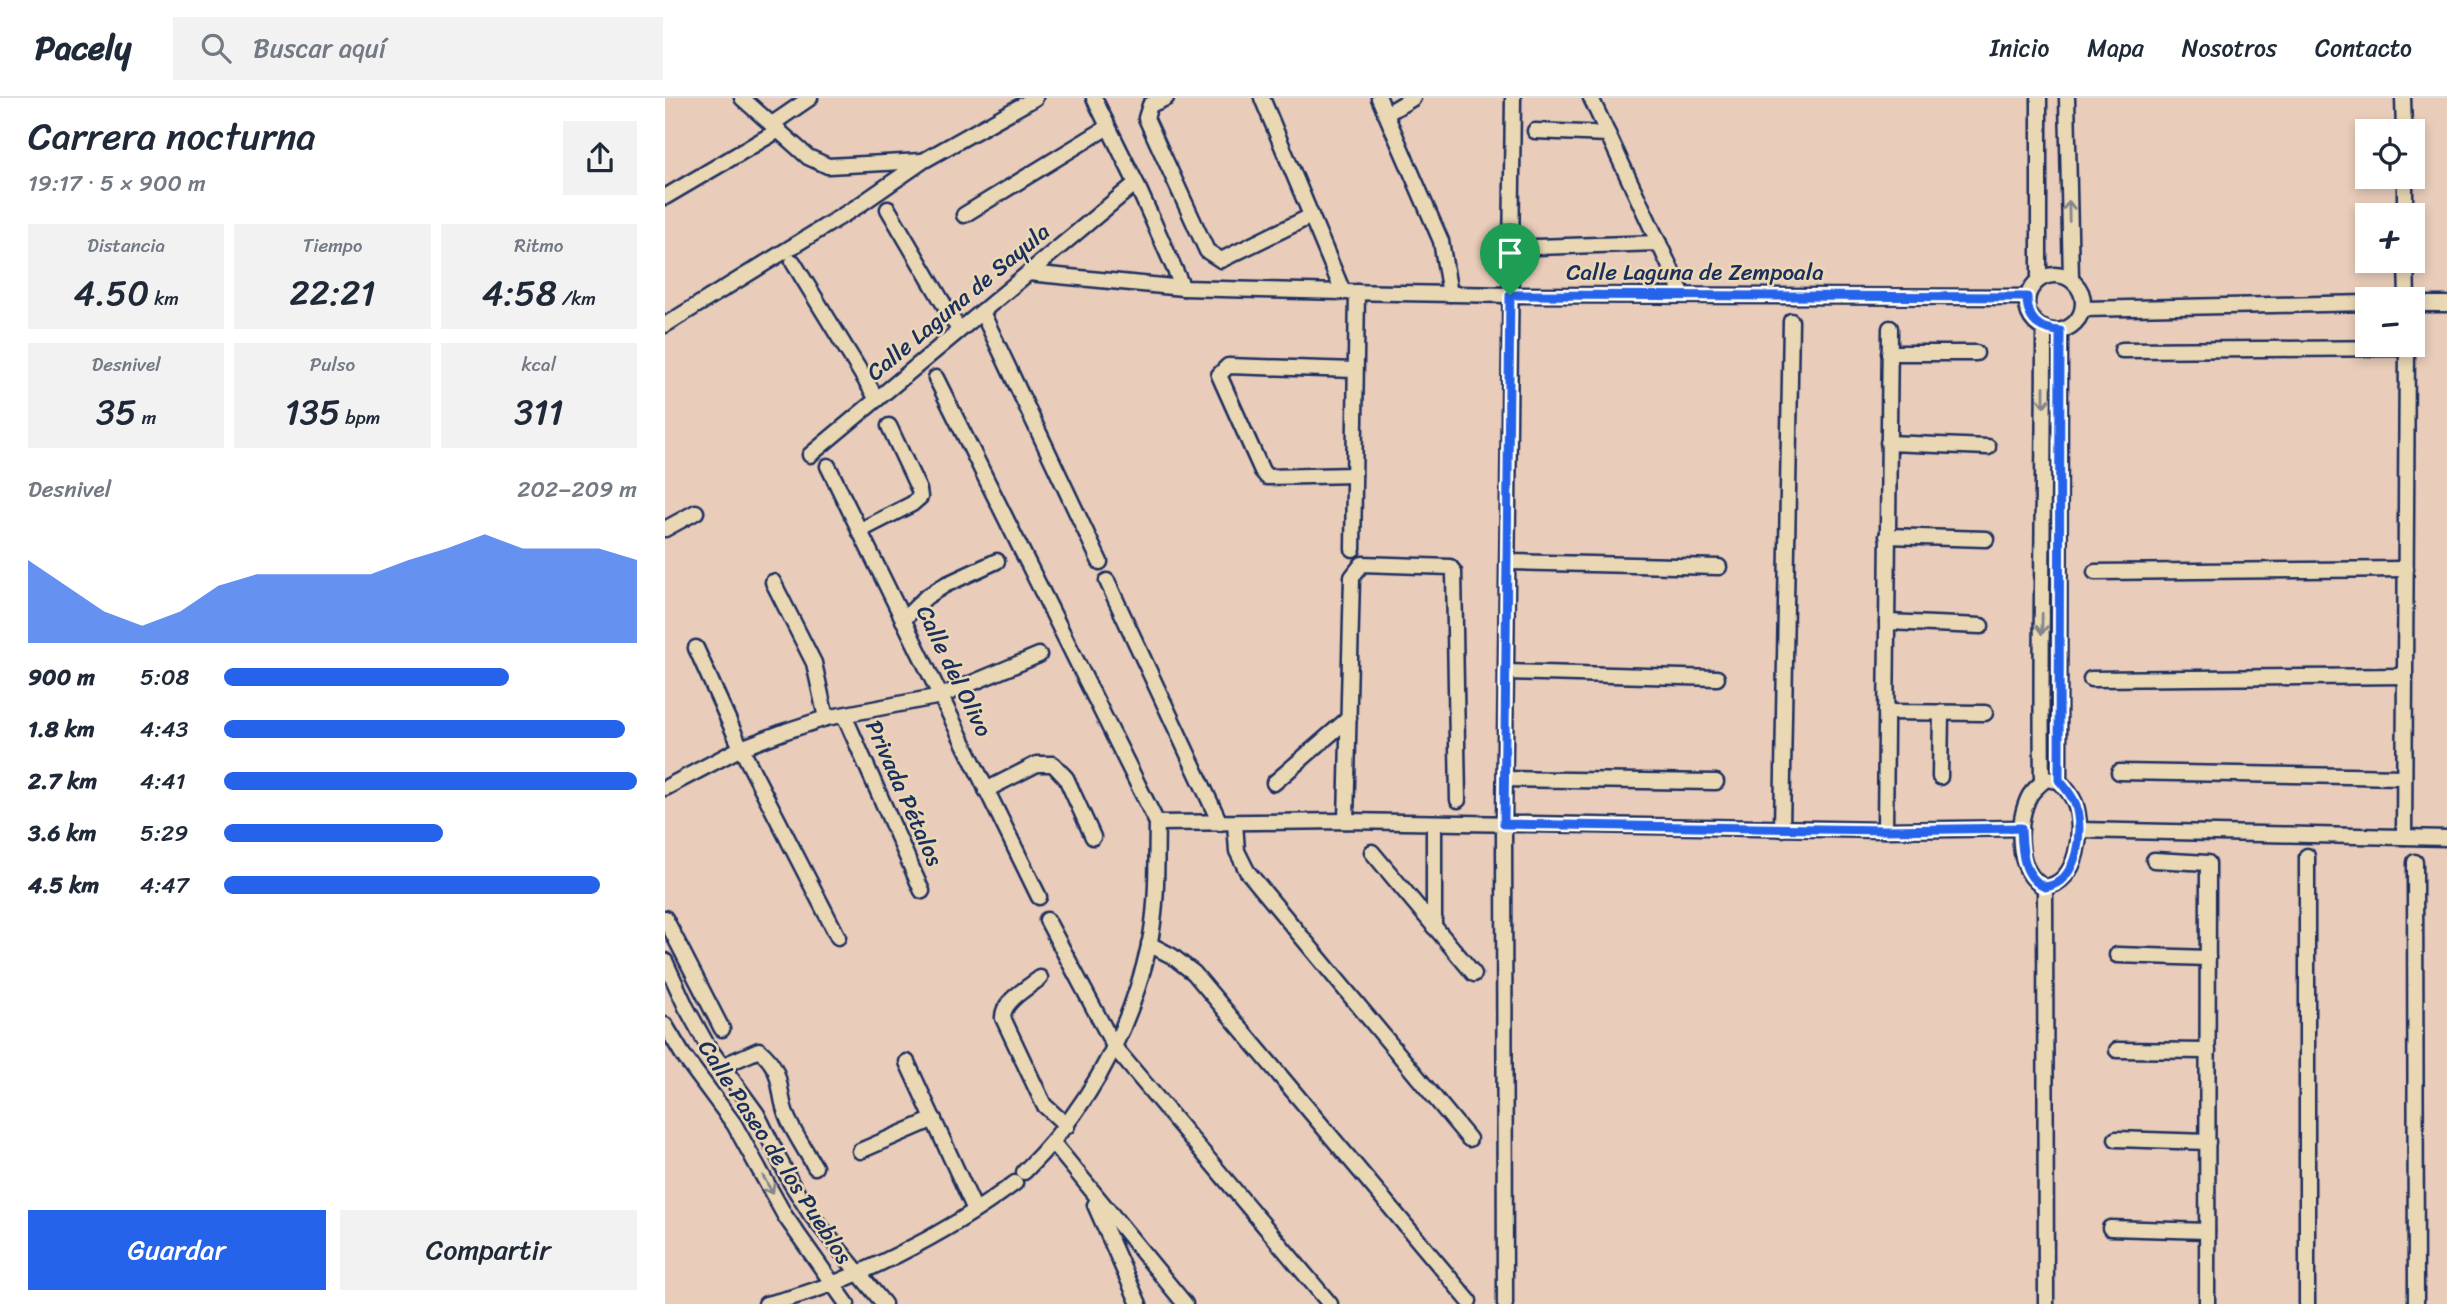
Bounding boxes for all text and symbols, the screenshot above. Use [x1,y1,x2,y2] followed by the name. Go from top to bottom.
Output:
[173,17,663,80] search box
[35,19,131,77] text: Pacely
[253,25,386,71] text: Buscar aquí
[1990,27,2049,69] text: Inicio
[2087,27,2144,69] text: Mapa
[2182,27,2277,69] text: Nosotros
[2315,27,2412,69] text: Contacto
[197,29,235,67] icon: search
[28,103,316,170] text: Carrera nocturna
[2355,119,2425,357] map controls
[2355,119,2425,189] button: locate
[563,121,637,195] button: share
[28,163,206,204] text: 19:17 · 5 × 900 m
[2063,200,2076,223] one-way arrow
[2355,203,2425,273] button: +
[857,212,1060,392] street label: Calle Laguna de Sayula
[1480,223,1540,295] pin
[87,229,165,262] text: Distancia
[303,229,362,262] text: Tiempo
[514,229,563,262] text: Ritmo
[1491,234,1529,272] icon: arrive
[1566,252,1824,293] street label: Calle Laguna de Zempoala
[73,262,149,324] text: 4.50
[289,262,376,324] text: 22:21
[482,262,557,324] text: 4:58
[149,282,179,315] text: km
[557,282,596,315] text: /km
[2355,287,2425,357] button: −
[92,348,161,381] text: Desnivel
[310,348,355,381] text: Pulso
[522,348,556,381] text: kcal
[96,381,137,443] text: 35
[285,381,340,443] text: 135
[514,381,563,443] text: 311
[2037,385,2051,408] one-way arrow
[137,401,156,434] text: m
[340,401,380,434] text: bpm
[28,469,111,510] text: Desnivel
[517,469,637,510] text: 202–209 m
[904,598,1004,744] street label: Calle del Olivo
[2035,612,2049,635] one-way arrow
[28,657,95,698] text: 900 m
[140,657,189,698] text: 5:08
[28,709,95,750] text: 1.8 km
[140,709,188,750] text: 4:43
[853,713,955,873] street label: Privada Pétalos
[28,761,97,802] text: 2.7 km
[140,761,186,802] text: 4:41
[28,813,97,854] text: 3.6 km
[140,813,188,854] text: 5:29
[28,865,99,906] text: 4.5 km
[140,865,189,906] text: 4:47
[687,1031,864,1273] street label: Calle Paseo de los Pueblos
[762,1174,775,1195] one-way arrow
[28,1210,326,1290] button: Guardar
[340,1210,637,1290] button: Compartir

